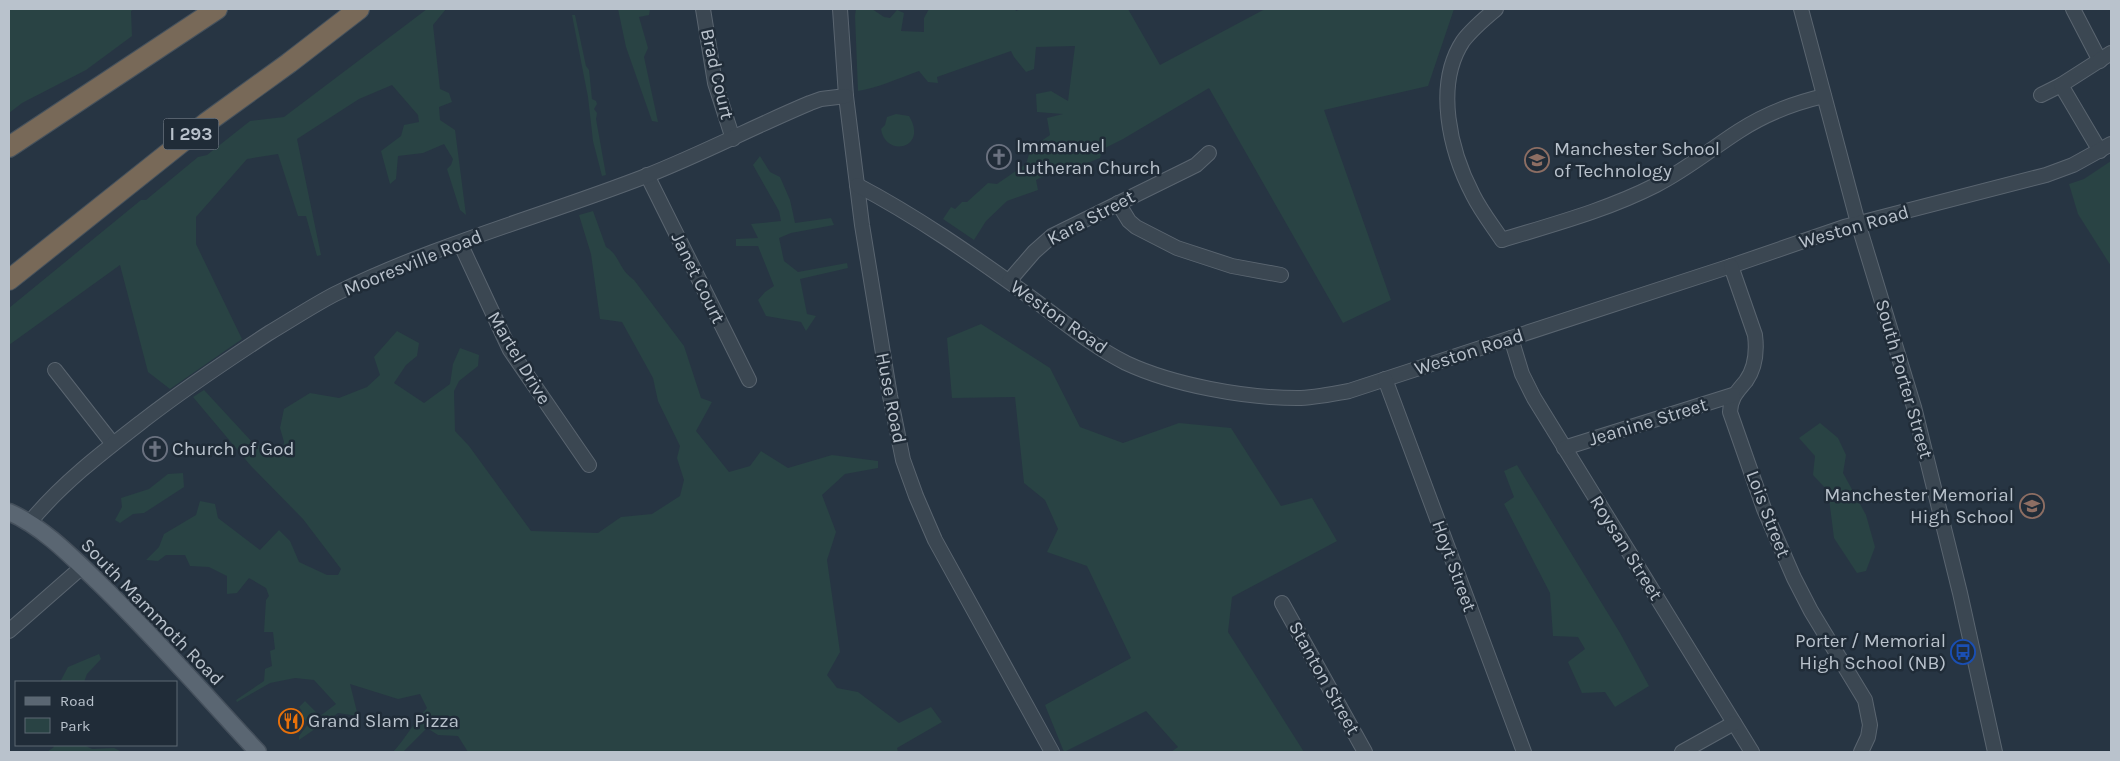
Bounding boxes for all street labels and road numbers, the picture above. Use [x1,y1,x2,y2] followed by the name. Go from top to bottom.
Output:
[696,26,738,122] street label: Brad Court
[164,118,218,150] road number: I 293
[1043,186,1139,250] street label: Kara Street
[1796,201,1912,253] street label: Weston Road
[341,225,485,301] street label: Mooresville Road
[667,229,729,327] street label: Janet Court
[1006,275,1112,359] street label: Weston Road
[1871,297,1937,461] street label: South Porter Street
[483,308,555,408] street label: Martel Drive
[1412,324,1526,380] street label: Weston Road
[871,351,911,445] street label: Huse Road
[1586,394,1710,450] street label: Jeanine Street
[1741,467,1795,561] street label: Lois Street
[1585,492,1667,604] street label: Roysan Street
[1427,517,1481,615] street label: Hoyt Street
[76,534,228,690] street label: South Mammoth Road
[1284,617,1364,739] street label: Stanton Street

